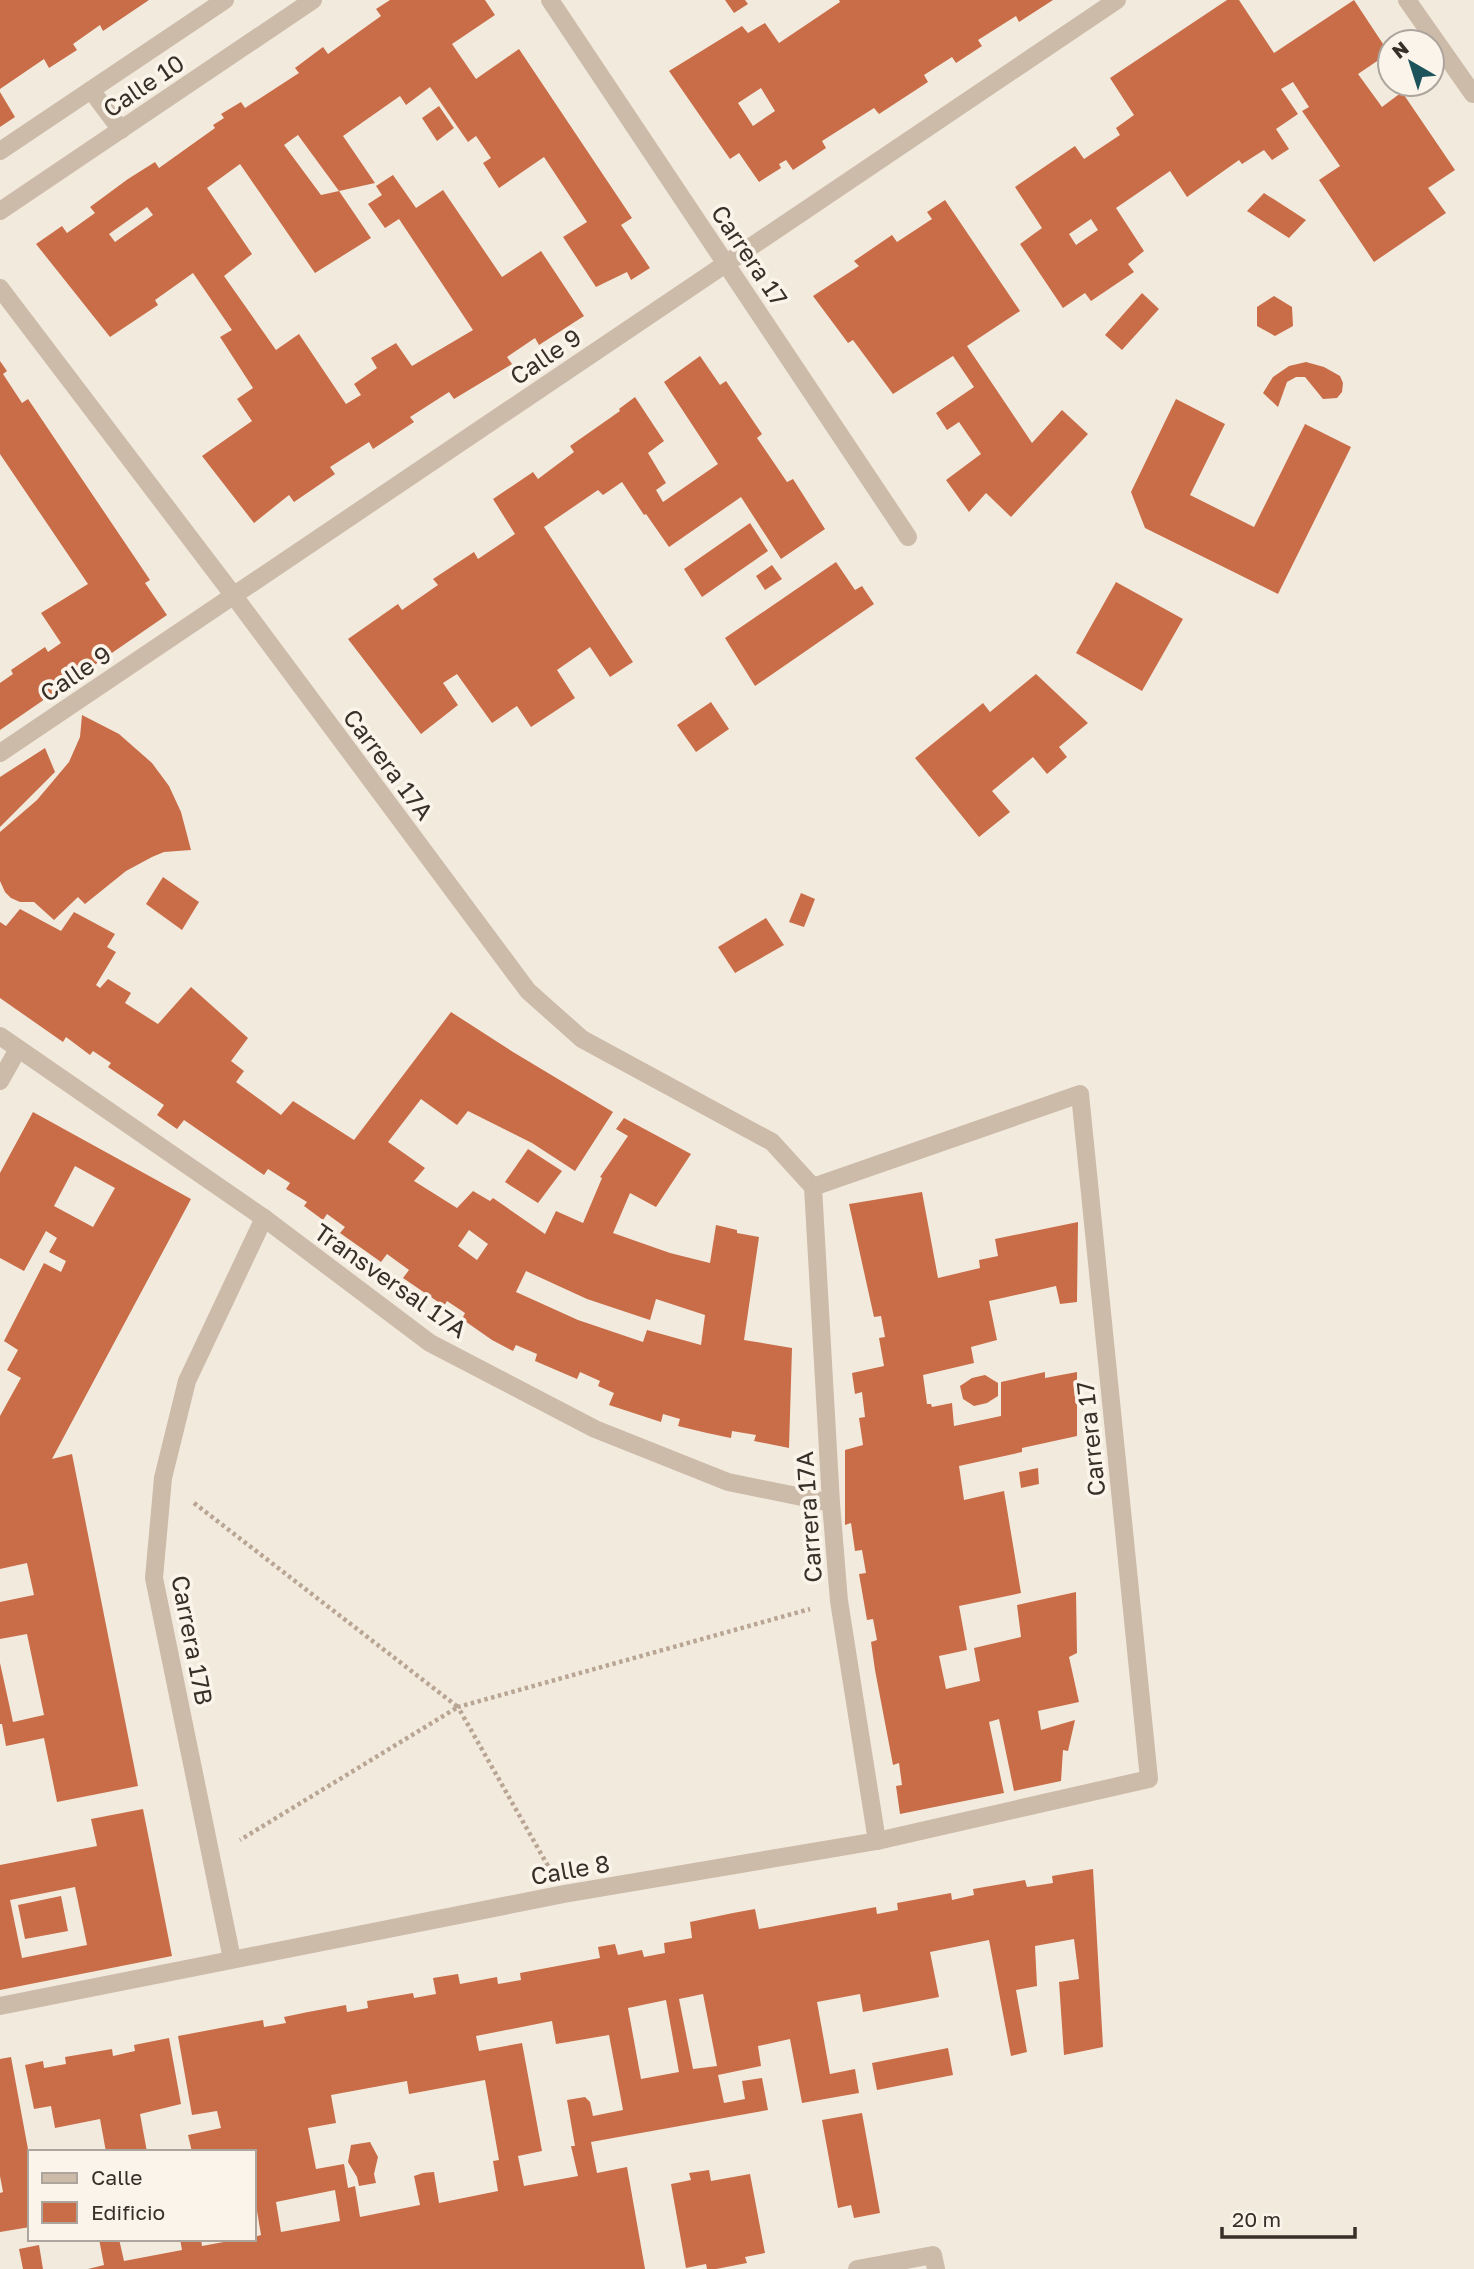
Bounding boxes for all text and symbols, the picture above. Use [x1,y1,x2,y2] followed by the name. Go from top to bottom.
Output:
[1376,28,1446,98] north arrow
[1387,36,1413,63] text: N
[97,47,189,123] street label: Calle 10
[706,199,794,311] street label: Carrera 17
[504,322,586,390] street label: Calle 9
[34,639,116,707] street label: Calle 9
[338,703,440,825] street label: Carrera 17A
[309,1217,473,1343] street label: Transversal 17A
[1070,1380,1110,1498] street label: Carrera 17
[789,1450,827,1584] street label: Carrera 17A
[166,1573,220,1707] street label: Carrera 17B
[528,1848,612,1890] street label: Calle 8
[28,2150,256,2241] legend
[91,2164,143,2190] text: Calle
[1222,2196,1355,2240] scale bar
[91,2199,165,2225] text: Edificio
[1232,2206,1281,2232] text: 20 m

